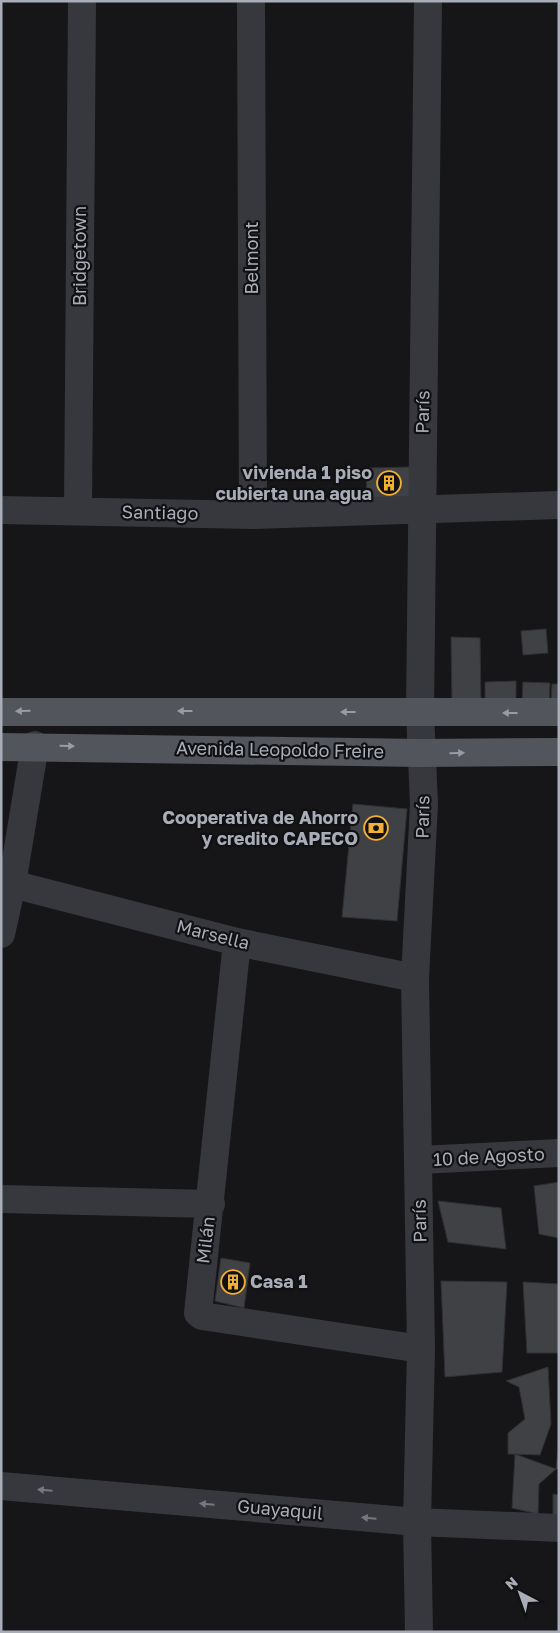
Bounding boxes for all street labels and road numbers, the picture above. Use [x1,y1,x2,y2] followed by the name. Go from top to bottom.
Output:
[68,206,90,306] street label: Bridgetown
[240,221,262,295] street label: Belmont
[411,390,433,434] street label: París
[122,500,199,524] street label: Santiago
[176,736,384,762] street label: Avenida Leopoldo Freire
[411,795,433,839] street label: París
[175,914,252,954] street label: Marsella
[433,1142,545,1170] street label: 10 de Agosto
[408,1199,430,1243] street label: París
[191,1215,219,1265] street label: Milán
[236,1494,324,1524] street label: Guayaquil

